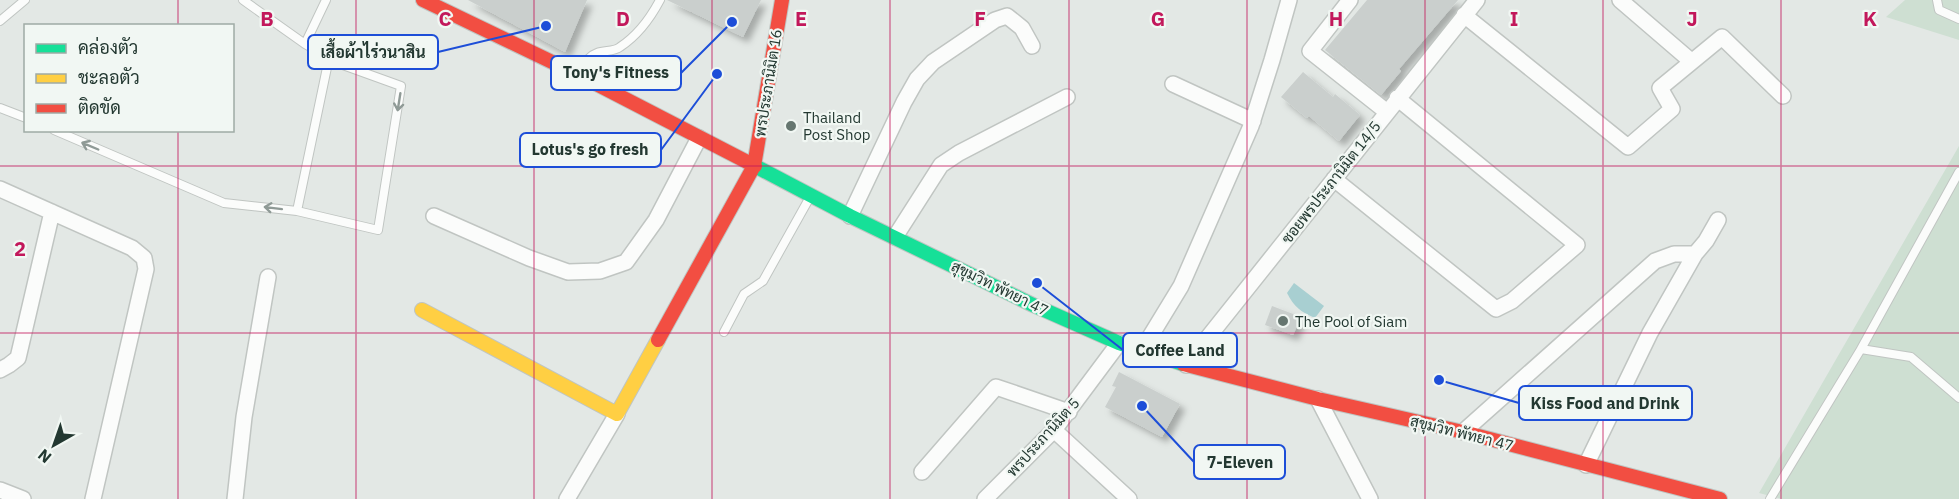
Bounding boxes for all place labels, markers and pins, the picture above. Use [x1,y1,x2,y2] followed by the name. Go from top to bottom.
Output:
[308,35,438,69] callout: เสื้อผ้าไร่วนาสิน
[551,56,681,90] callout: Tony's Fitness
[803,108,871,144] place label: Thailand Post Shop
[784,119,798,133] marker: Thailand Post Shop
[520,133,661,167] callout: Lotus's go fresh
[1295,312,1407,331] place label: The Pool of Siam
[1276,314,1290,328] marker: The Pool of Siam
[1123,333,1237,367] callout: Coffee Land
[1519,386,1692,420] callout: Kiss Food and Drink
[1194,445,1285,479] callout: 7-Eleven

